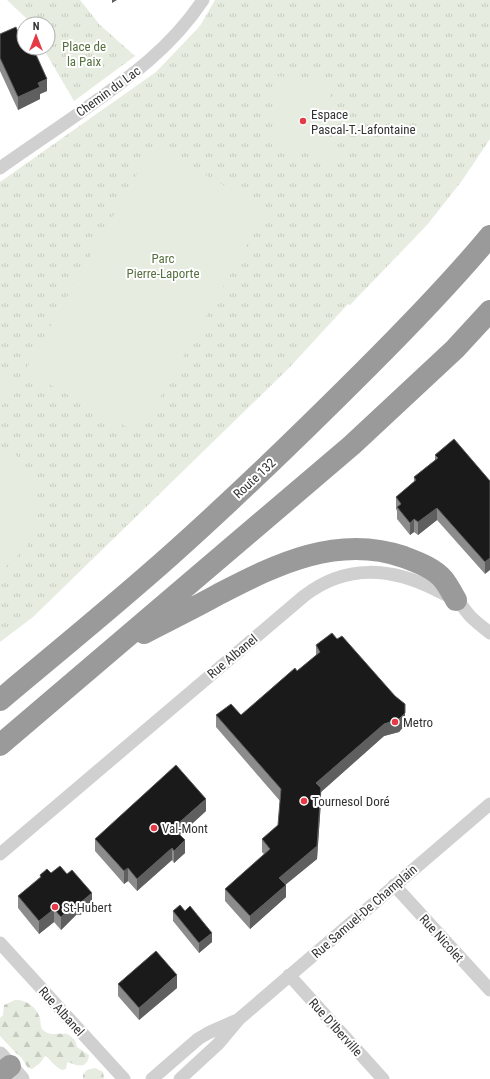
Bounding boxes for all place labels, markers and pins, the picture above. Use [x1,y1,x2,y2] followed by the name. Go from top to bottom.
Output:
[311,107,416,137] place label: Espace Pascal-T.-Lafontaine
[298,116,308,126] marker: Espace Pascal-T.-Lafontaine
[403,715,433,730] place label: Metro
[390,717,400,727] marker: Metro
[312,794,390,809] place label: Tournesol Doré
[299,796,309,806] marker: Tournesol Doré
[162,821,208,836] place label: Val-Mont
[149,823,159,833] marker: Val-Mont
[63,900,112,915] place label: St-Hubert
[50,902,60,912] marker: St-Hubert

